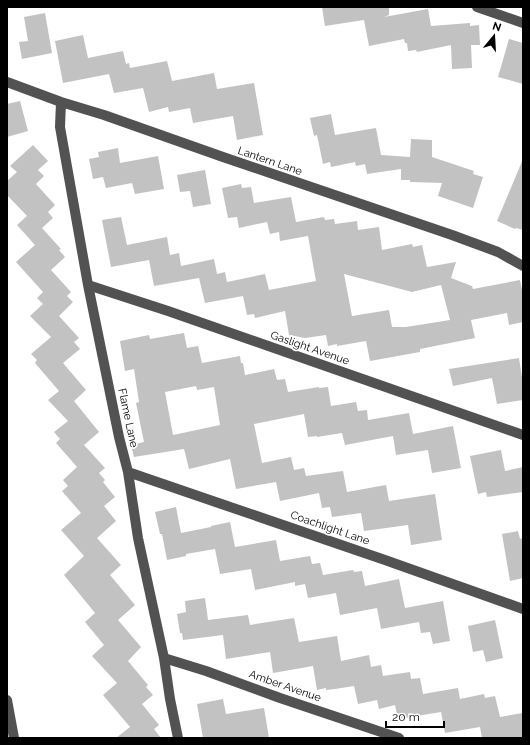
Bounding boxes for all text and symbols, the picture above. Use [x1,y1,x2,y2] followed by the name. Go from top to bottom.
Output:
[474,16,514,56] north arrow
[491,19,503,34] text: N
[236,144,304,178] street label: Lantern Lane
[269,328,352,368] street label: Gaslight Avenue
[115,387,141,449] street label: Flame Lane
[289,508,372,548] street label: Coachlight Lane
[247,668,323,705] street label: Amber Avenue
[386,703,444,729] scale bar
[392,710,420,724] text: 20 m

